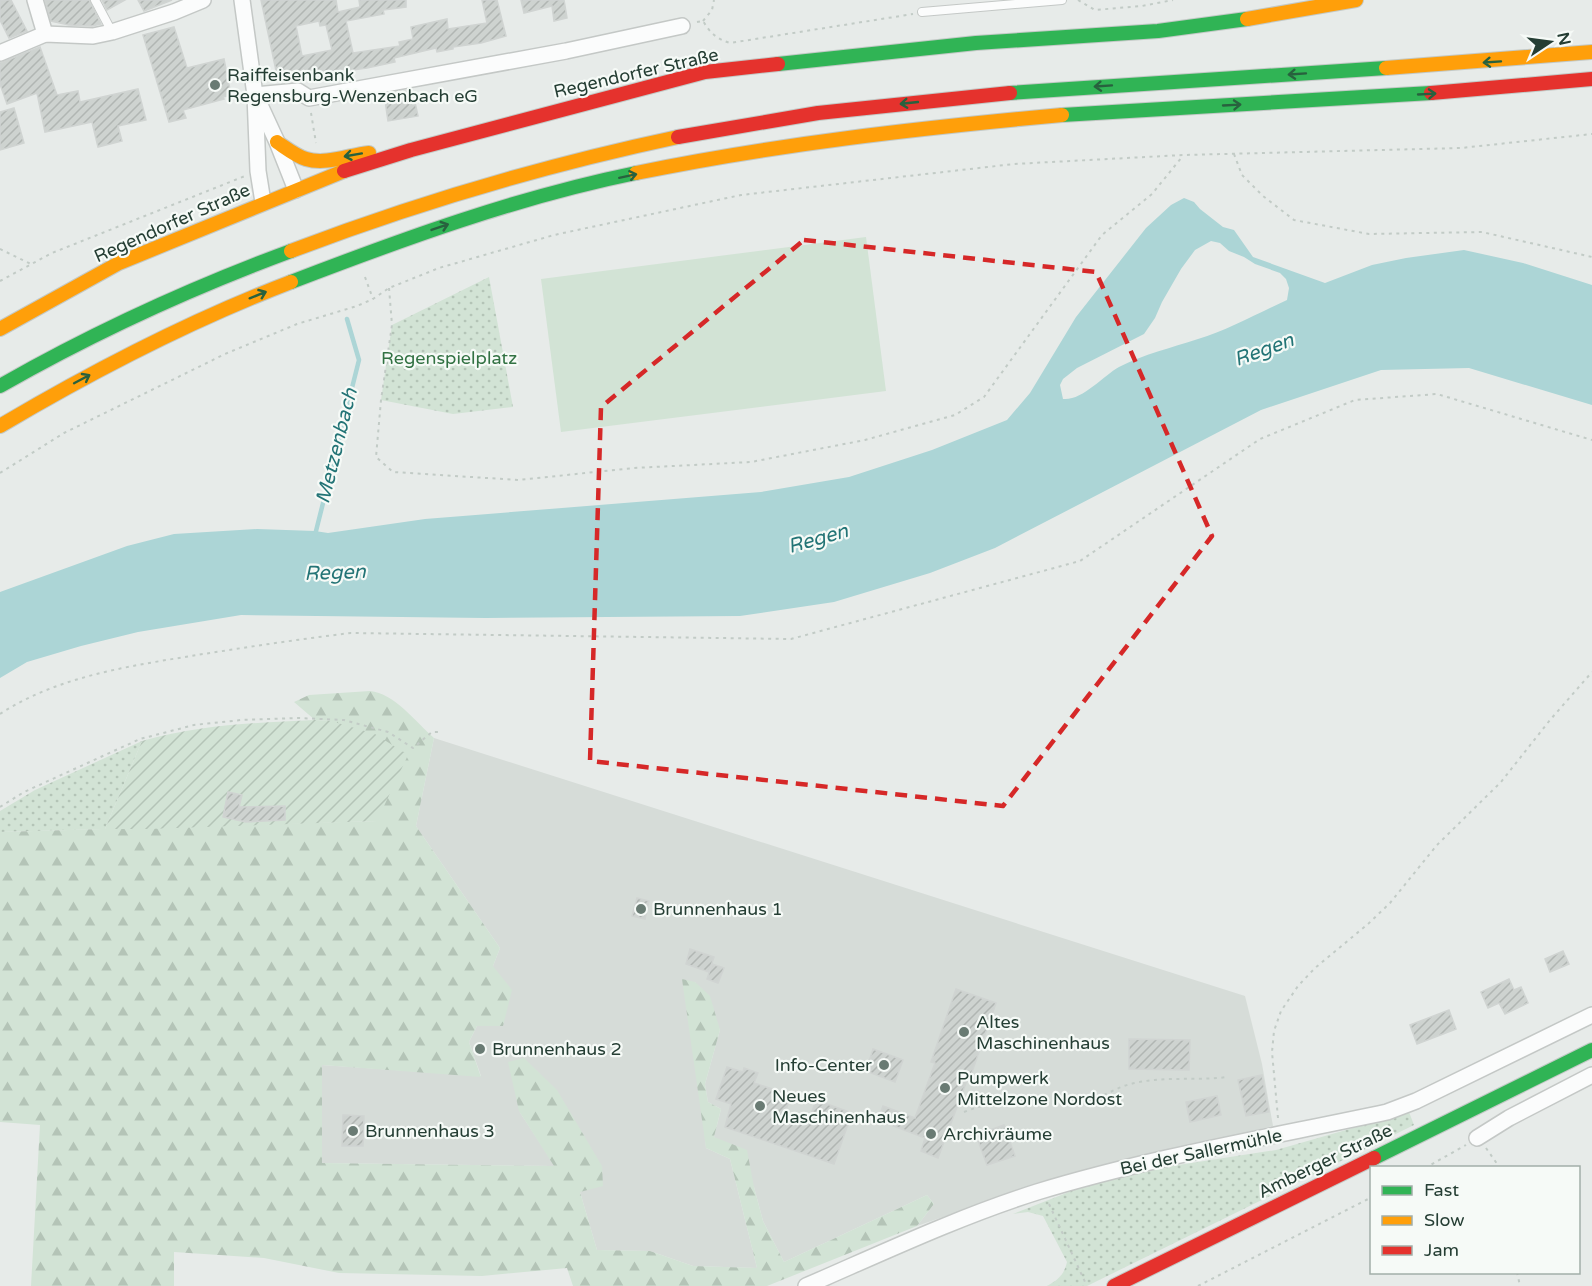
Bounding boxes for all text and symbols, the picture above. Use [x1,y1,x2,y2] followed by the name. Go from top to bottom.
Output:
[1520,12,1580,72] north arrow
[1552,30,1575,47] text: N
[551,43,721,103] street label: Regendorfer Straße
[1483,56,1502,67] one-way arrow
[227,64,478,107] place label: Raiffeisenbank Regensburg-Wenzenbach eG
[1288,69,1308,80] one-way arrow
[208,78,222,92] marker: Raiffeisenbank Regensburg-Wenzenbach eG
[1093,81,1113,92] one-way arrow
[1417,88,1437,99] one-way arrow
[899,98,919,109] one-way arrow
[1222,100,1242,111] one-way arrow
[344,150,363,161] one-way arrow
[619,169,638,181] one-way arrow
[91,179,253,267] street label: Regendorfer Straße
[430,221,449,232] one-way arrow
[248,289,266,300] one-way arrow
[1231,328,1298,372] water label: Regen
[381,347,517,369] park label: Regenspielplatz
[73,373,91,385] one-way arrow
[311,385,363,506] water label: Metzenbach
[785,519,852,559] water label: Regen
[304,560,367,586] water label: Regen
[653,898,783,920] place label: Brunnenhaus 1
[634,902,648,916] marker: Brunnenhaus 1
[976,1011,1110,1054] place label: Altes Maschinenhaus
[957,1025,971,1039] marker: Altes Maschinenhaus
[492,1038,622,1060] place label: Brunnenhaus 2
[473,1042,487,1056] marker: Brunnenhaus 2
[775,1054,872,1076] place label: Info-Center
[877,1058,891,1072] marker: Info-Center
[957,1067,1122,1110] place label: Pumpwerk Mittelzone Nordost
[938,1081,952,1095] marker: Pumpwerk Mittelzone Nordost
[772,1085,906,1128] place label: Neues Maschinenhaus
[753,1099,767,1113] marker: Neues Maschinenhaus
[1254,1119,1396,1203] street label: Amberger Straße
[365,1120,495,1142] place label: Brunnenhaus 3
[943,1123,1052,1145] place label: Archivräume
[346,1124,360,1138] marker: Brunnenhaus 3
[1118,1124,1284,1180] street label: Bei der Sallermühle
[924,1127,938,1141] marker: Archivräume
[1370,1166,1580,1274] legend
[1424,1179,1459,1201] text: Fast
[1424,1209,1465,1231] text: Slow
[1424,1239,1459,1261] text: Jam

